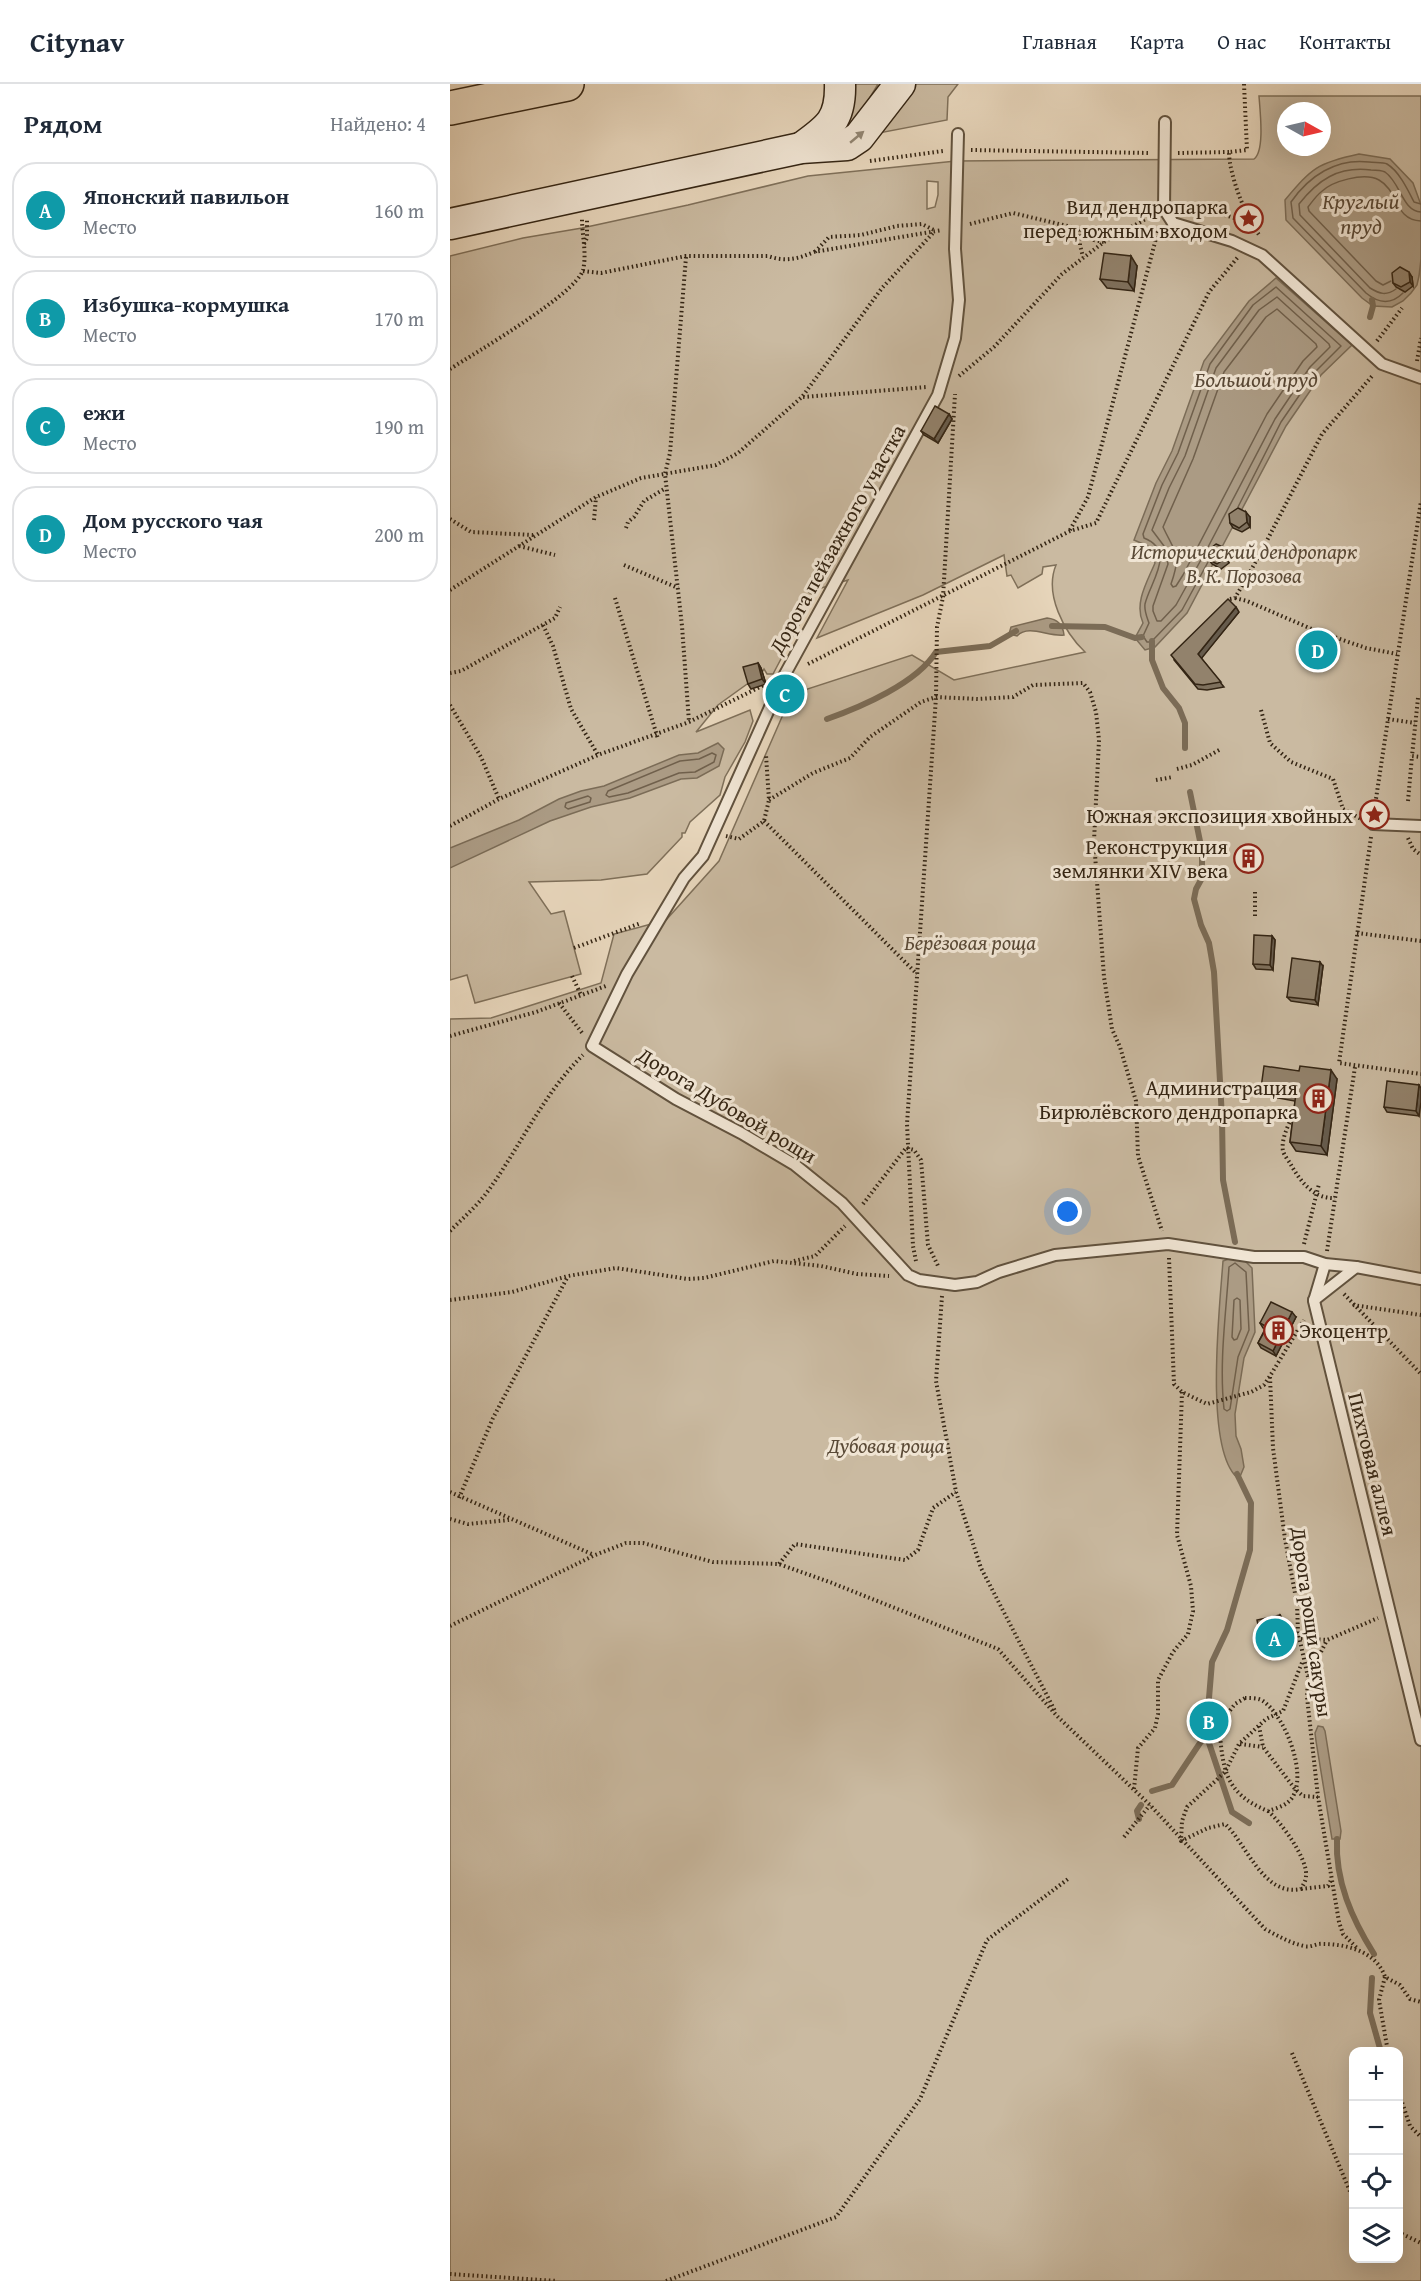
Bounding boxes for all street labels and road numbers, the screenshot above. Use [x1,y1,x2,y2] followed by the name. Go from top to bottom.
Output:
[760,419,913,660] street label: Дорога пейзажного участка
[631,1039,822,1171] street label: Дорога Дубовой рощи
[1340,1389,1406,1539] street label: Пихтовая аллея
[1283,1524,1341,1720] street label: Дорога рощи сакуры

